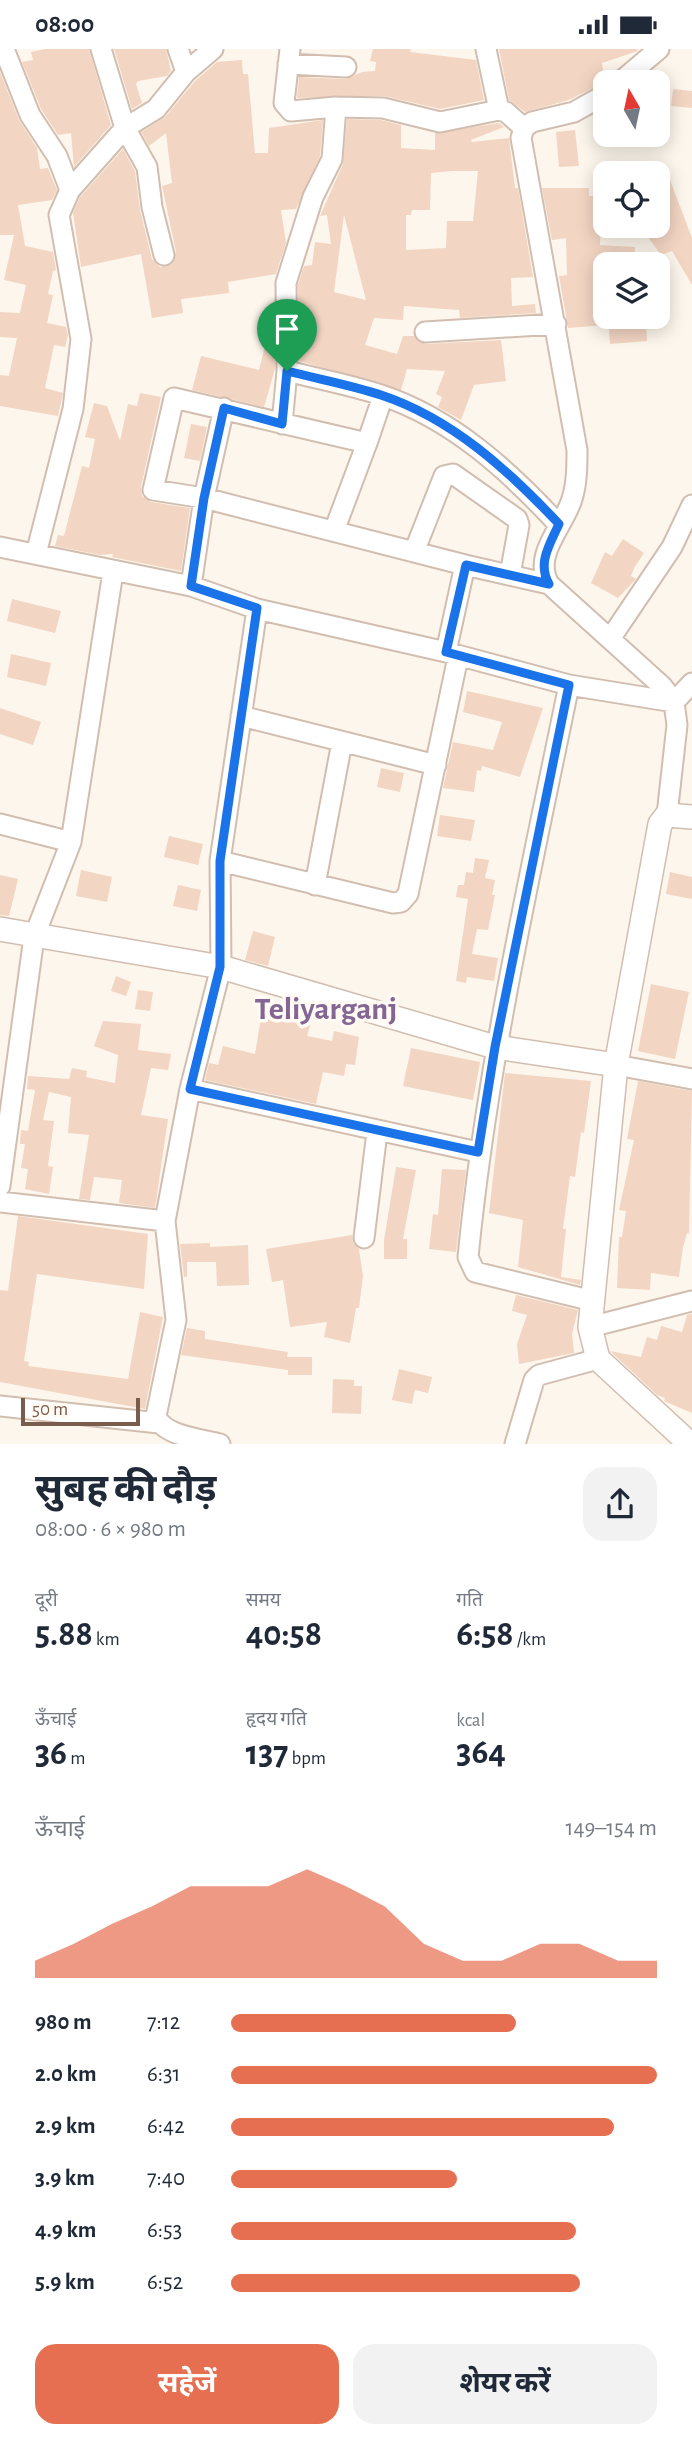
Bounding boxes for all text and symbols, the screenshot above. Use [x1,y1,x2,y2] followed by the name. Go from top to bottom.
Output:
[35,11,94,37] text: 08:00
[593,70,670,147] north arrow
[593,70,670,329] map controls
[593,161,670,238] button: locate
[593,252,670,329] button: layers
[257,299,317,371] pin
[268,310,306,348] icon: arrive
[255,993,397,1025] district label: Teliyarganj
[21,1395,140,1427] scale bar
[32,1400,68,1419] text: 50 m
[583,1467,657,1541] button: share
[35,1471,216,1509] text: सुबह की दौड़
[35,1518,186,1541] text: 08:00 · 6 × 980 m
[35,1591,58,1610] text: दूरी
[246,1591,281,1610] text: समय
[456,1591,483,1610] text: गति
[35,1617,93,1652] text: 5.88
[246,1617,322,1652] text: 40:58
[456,1617,514,1652] text: 6:58
[93,1630,120,1649] text: km
[514,1630,546,1649] text: /km
[35,1710,76,1729] text: ऊँचाई
[246,1710,307,1729] text: हृदय गति
[456,1711,485,1730] text: kcal
[456,1735,506,1770] text: 364
[35,1736,67,1771] text: 36
[246,1736,288,1771] text: 137
[67,1749,85,1768] text: m
[288,1749,326,1768] text: bpm
[565,1817,657,1840] text: 149–154 m
[35,1818,85,1841] text: ऊँचाई
[35,2011,91,2034] text: 980 m
[147,2011,180,2034] text: 7:12
[35,2063,97,2086] text: 2.0 km
[147,2063,180,2086] text: 6:31
[35,2115,96,2138] text: 2.9 km
[147,2115,185,2138] text: 6:42
[35,2167,95,2190] text: 3.9 km
[147,2167,185,2190] text: 7:40
[35,2219,96,2242] text: 4.9 km
[147,2219,182,2242] text: 6:53
[35,2271,95,2294] text: 5.9 km
[147,2271,183,2294] text: 6:52
[35,2344,339,2424] button: सहेजें
[353,2344,657,2424] button: शेयर करें

